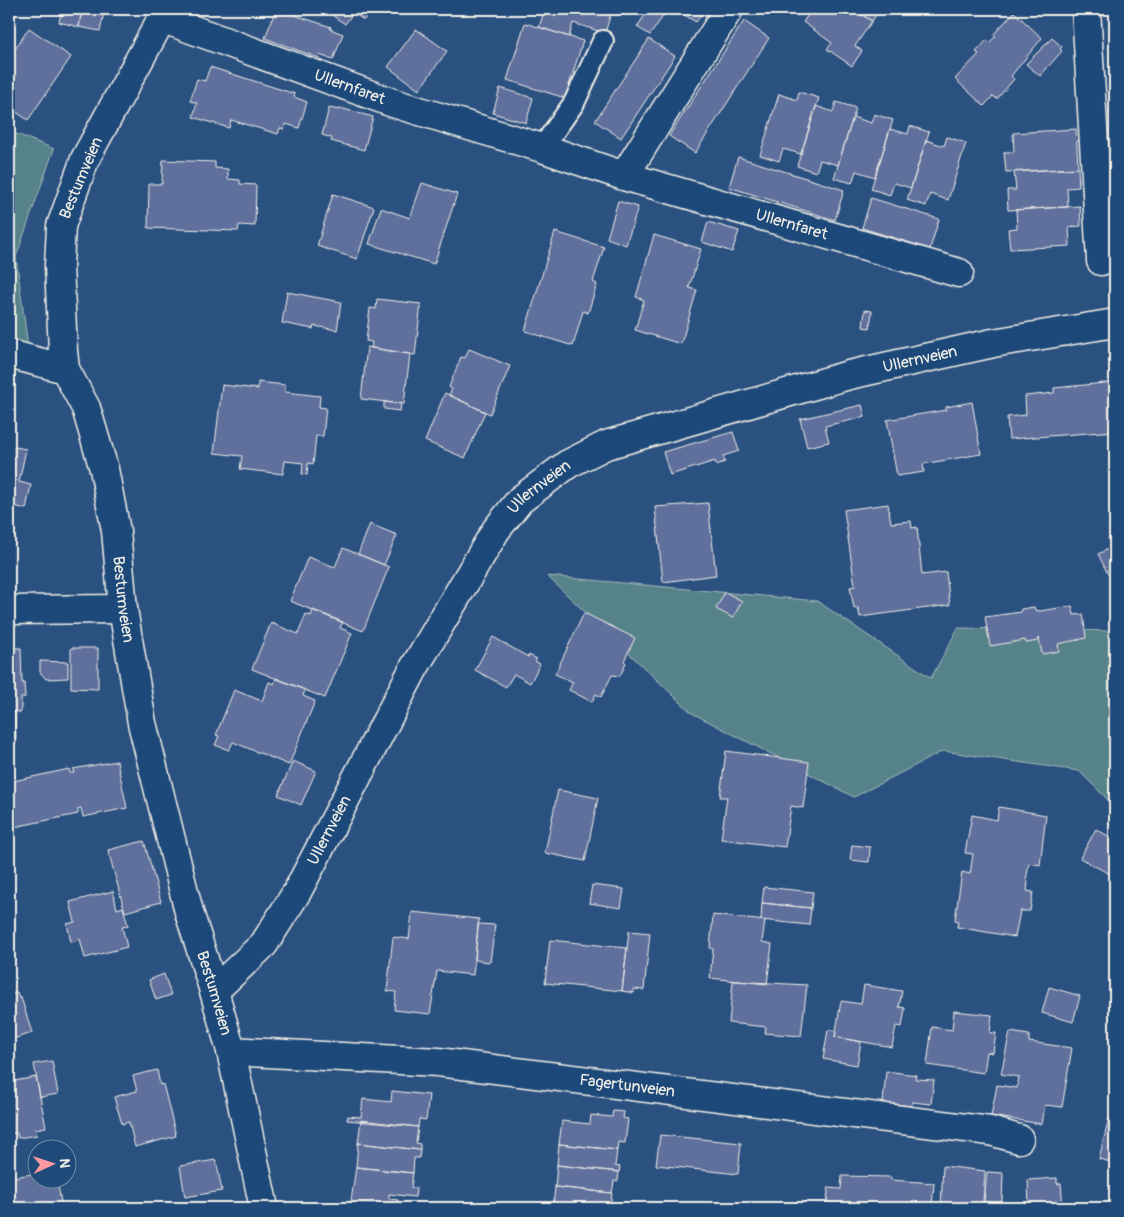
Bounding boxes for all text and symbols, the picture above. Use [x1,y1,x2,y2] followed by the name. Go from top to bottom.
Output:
[312,65,388,109] street label: Ullernfaret
[55,134,107,222] street label: Bestumveien
[753,205,831,245] street label: Ullernfaret
[881,341,959,377] street label: Ullernveien
[503,455,575,518] street label: Ullernveien
[108,555,138,644] street label: Bestumveien
[303,792,356,868] street label: Ullernveien
[192,949,236,1038] street label: Bestumveien
[578,1070,676,1102] street label: Fagertunveien
[28,1140,78,1190] north arrow
[56,1158,73,1169] text: N

